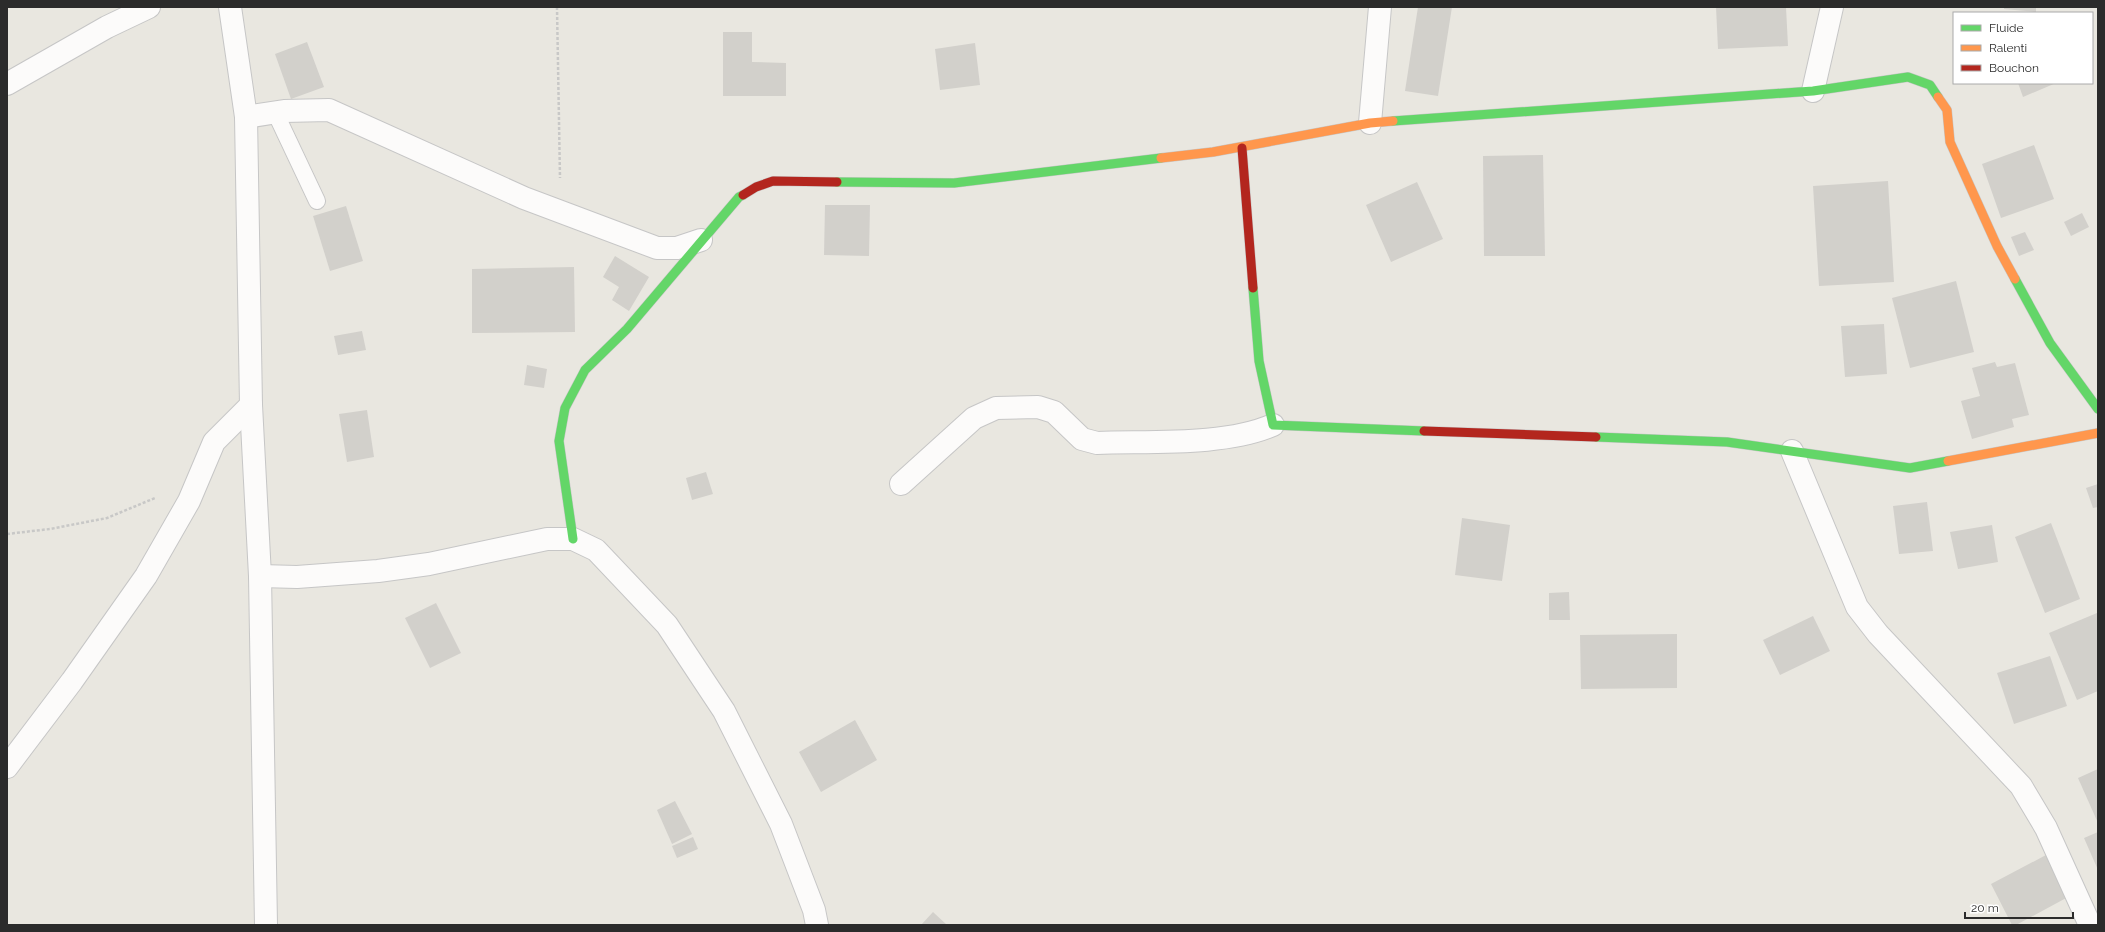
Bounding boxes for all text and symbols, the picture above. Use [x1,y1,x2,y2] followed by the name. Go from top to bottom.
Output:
[1953,12,2093,84] legend
[1989,21,2024,35] text: Fluide
[1989,41,2027,55] text: Ralenti
[1989,61,2039,75] text: Bouchon
[1965,894,2073,920] scale bar
[1971,901,1999,915] text: 20 m

